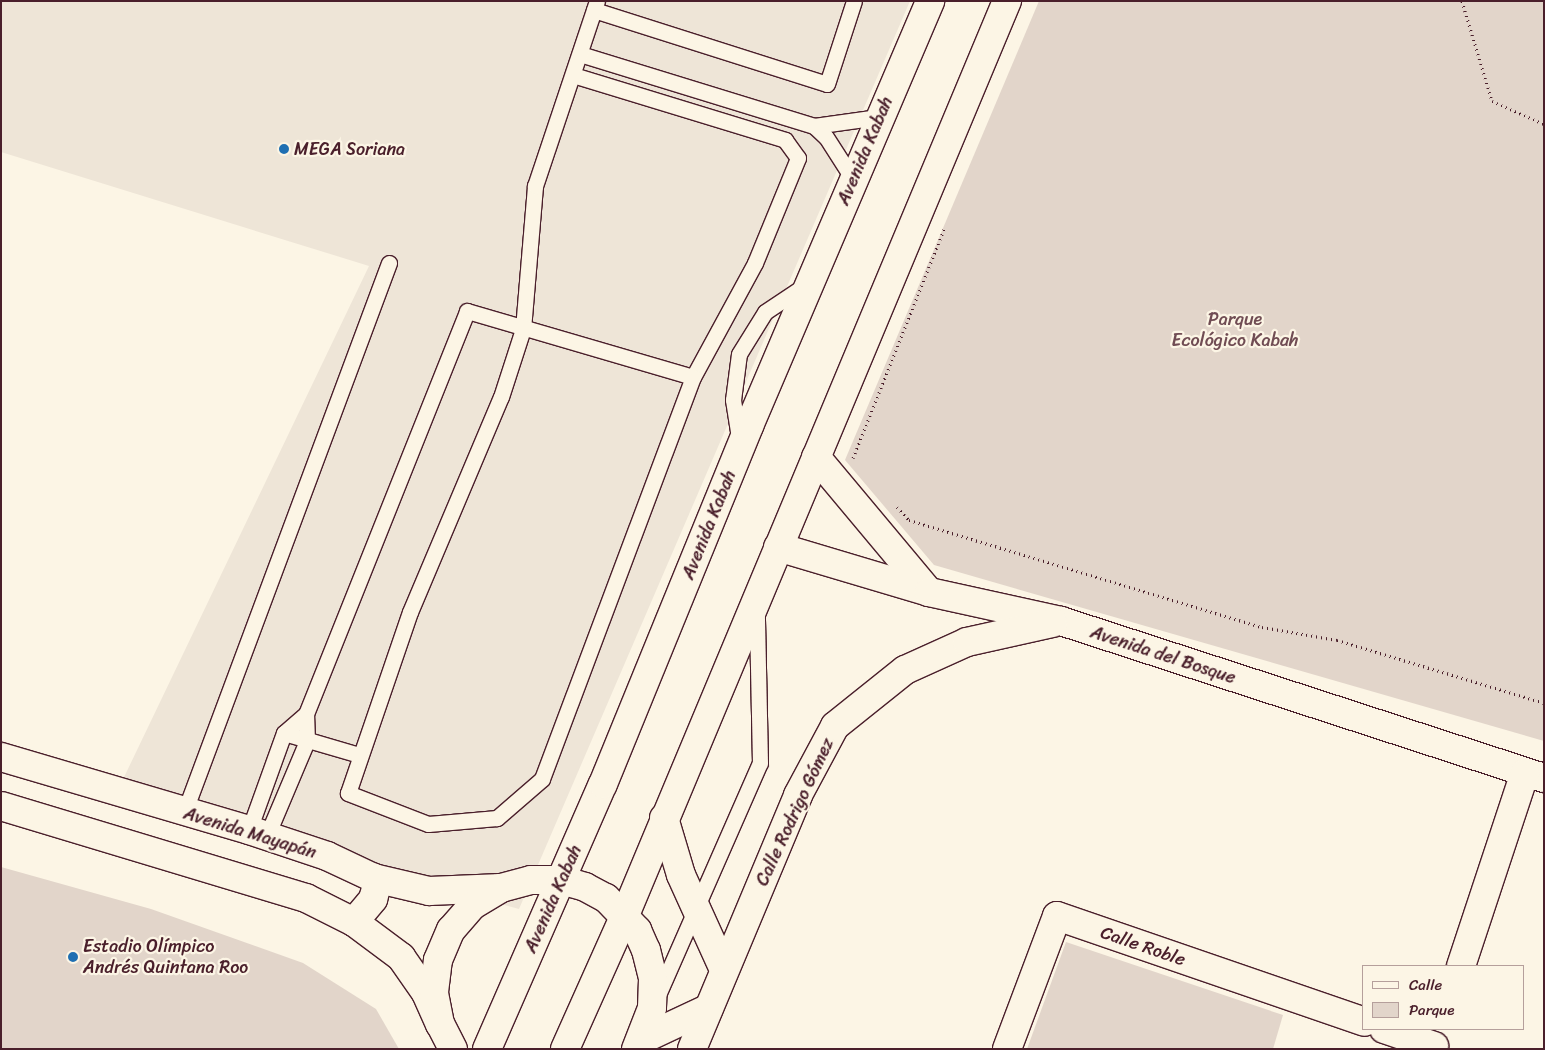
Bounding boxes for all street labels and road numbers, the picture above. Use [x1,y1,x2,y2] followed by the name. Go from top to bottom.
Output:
[832,94,898,208] street label: Avenida Kabah
[677,467,741,583] street label: Avenida Kabah
[1088,621,1238,689] street label: Avenida del Bosque
[751,734,839,890] street label: Calle Rodrigo Gómez
[181,803,319,863] street label: Avenida Mayapán
[520,842,586,956] street label: Avenida Kabah
[1098,921,1188,971] street label: Calle Roble

